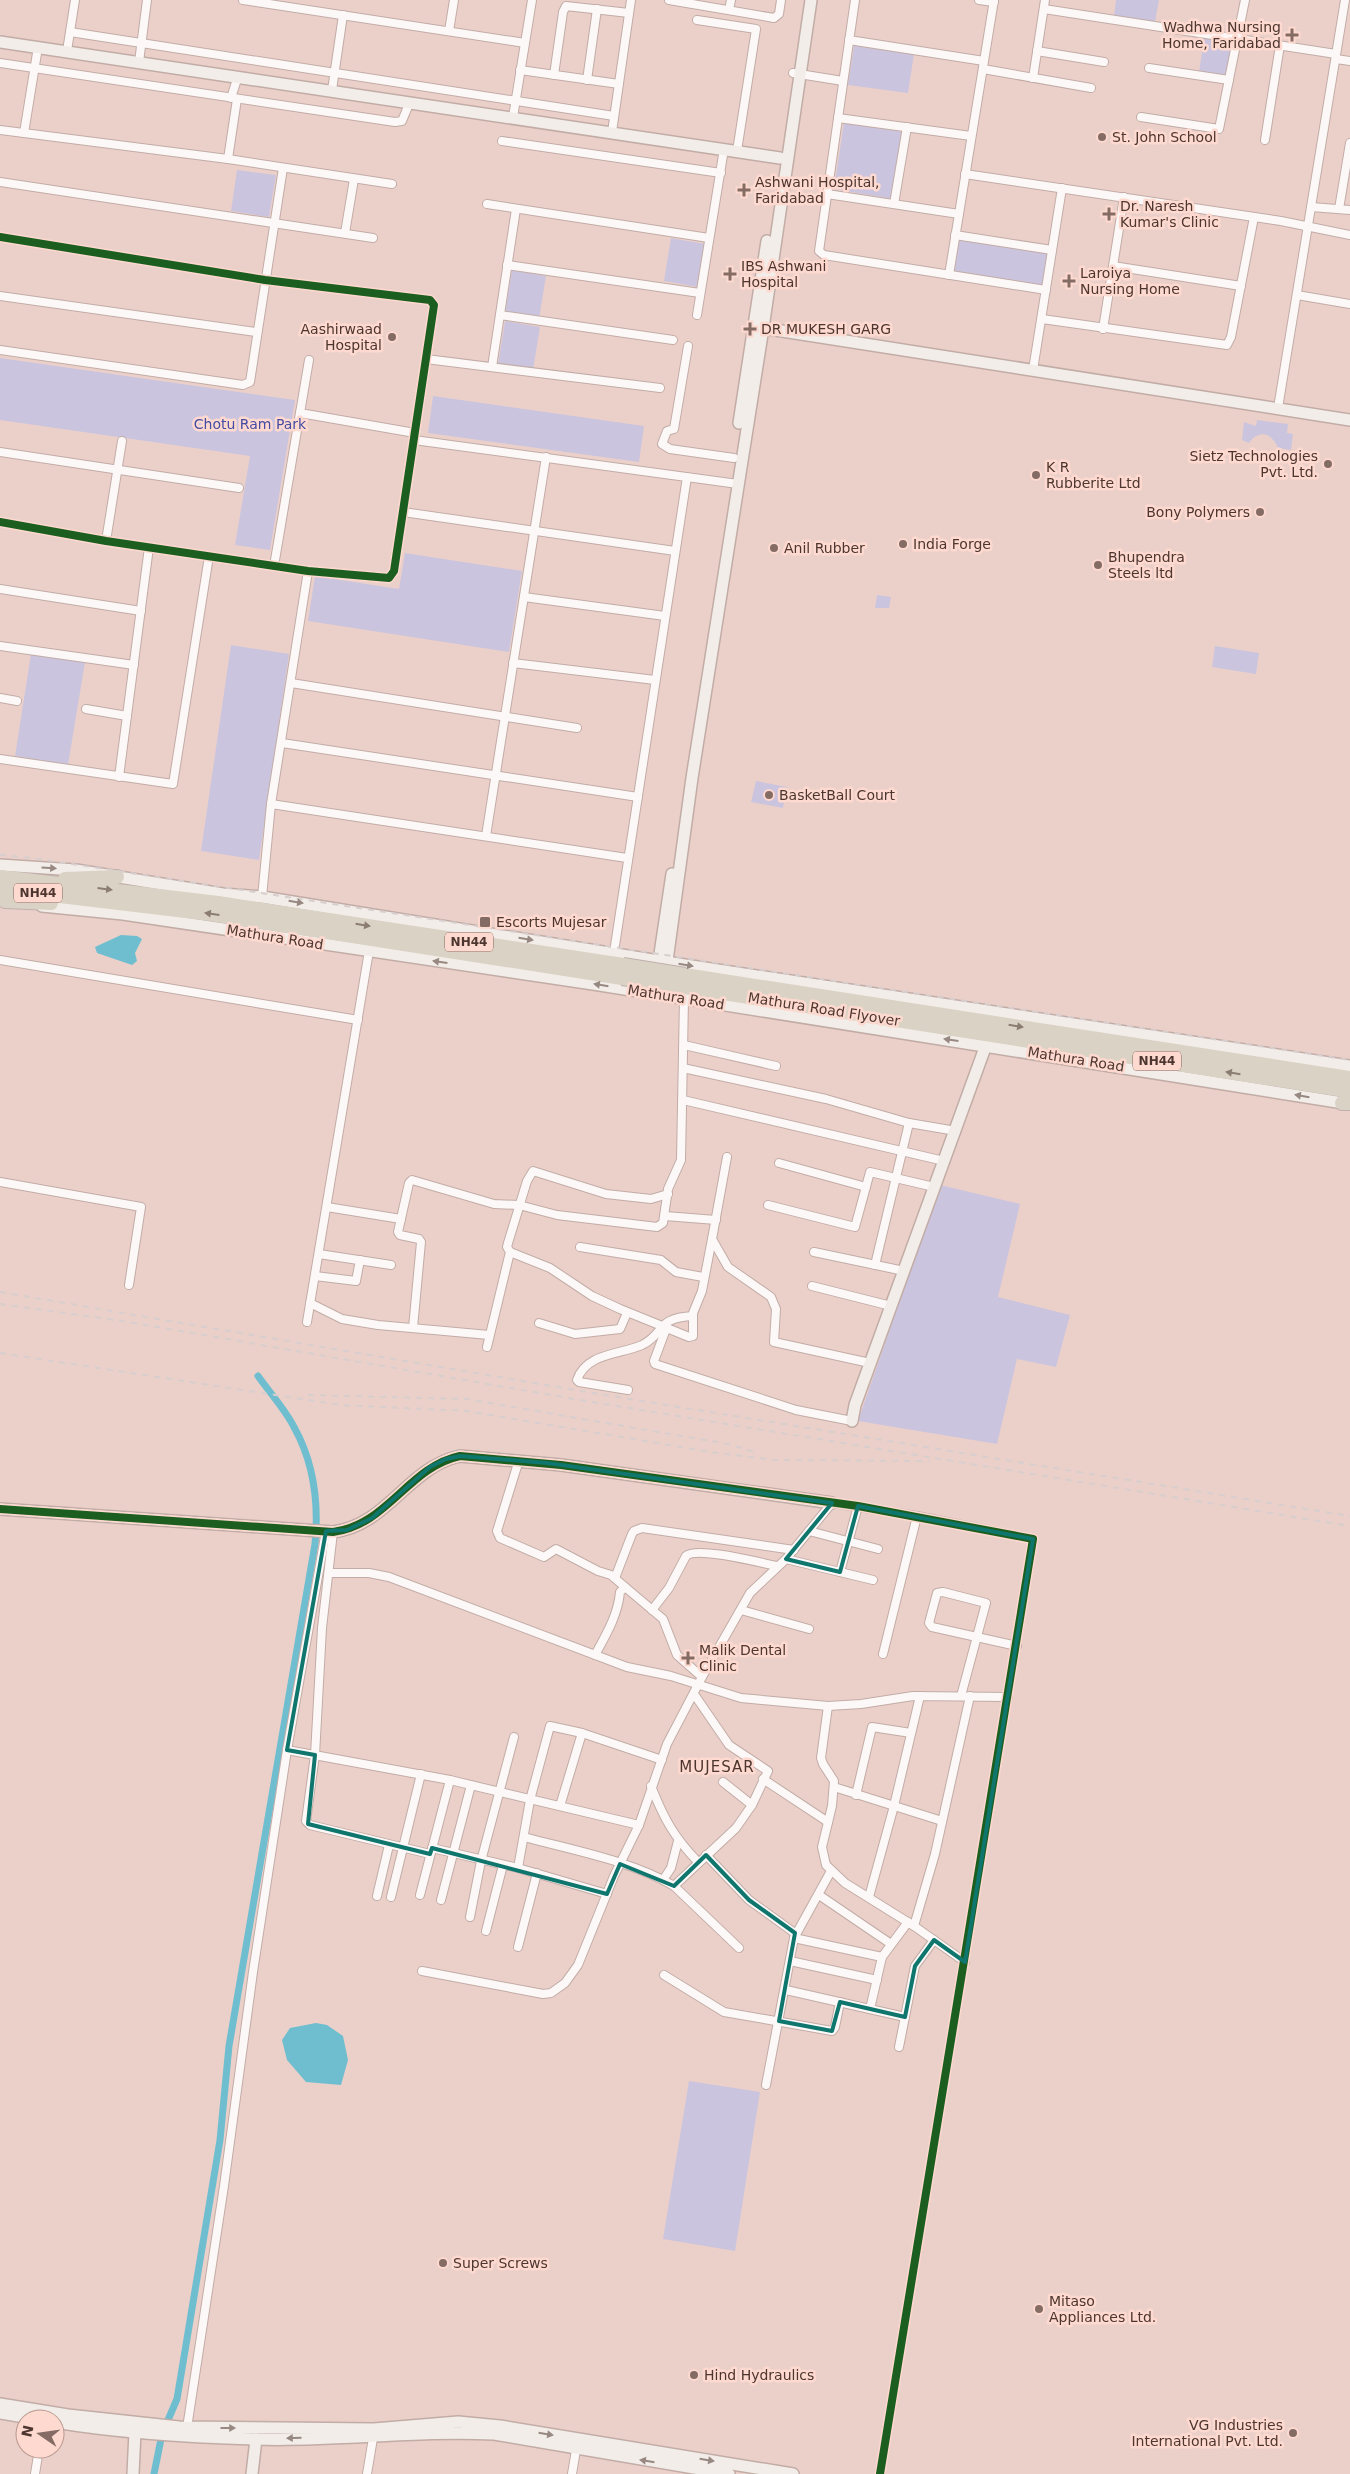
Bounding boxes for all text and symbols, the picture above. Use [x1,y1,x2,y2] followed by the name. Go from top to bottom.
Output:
[1162,19,1281,51] place label: Wadhwa Nursing Home, Faridabad
[1285,28,1299,42] marker: Wadhwa Nursing Home, Faridabad
[1112,129,1217,145] place label: St. John School
[1096,131,1108,143] marker: St. John School
[755,174,880,206] place label: Ashwani Hospital, Faridabad
[737,183,751,197] marker: Ashwani Hospital, Faridabad
[1120,198,1219,230] place label: Dr. Naresh Kumar's Clinic
[1102,207,1116,221] marker: Dr. Naresh Kumar's Clinic
[741,258,826,290] place label: IBS Ashwani Hospital
[1080,265,1180,297] place label: Laroiya Nursing Home
[723,267,737,281] marker: IBS Ashwani Hospital
[1062,274,1076,288] marker: Laroiya Nursing Home
[301,321,382,353] place label: Aashirwaad Hospital
[761,321,891,337] place label: DR MUKESH GARG
[743,322,757,336] marker: DR MUKESH GARG
[386,331,398,343] marker: Aashirwaad Hospital
[194,416,307,432] park label: Chotu Ram Park
[1189,448,1318,480] place label: Sietz Technologies Pvt. Ltd.
[1322,458,1334,470] marker: Sietz Technologies Pvt. Ltd.
[1046,459,1141,491] place label: K R Rubberite Ltd
[1030,469,1042,481] marker: K R Rubberite Ltd
[1146,504,1250,520] place label: Bony Polymers
[1254,506,1266,518] marker: Bony Polymers
[913,536,991,552] place label: India Forge
[897,538,909,550] marker: India Forge
[784,540,865,556] place label: Anil Rubber
[768,542,780,554] marker: Anil Rubber
[1108,549,1185,581] place label: Bhupendra Steels ltd
[1092,559,1104,571] marker: Bhupendra Steels ltd
[779,787,896,803] place label: BasketBall Court
[763,789,775,801] marker: BasketBall Court
[41,864,57,872] one-way arrow
[14,884,62,902] road number: NH44
[98,885,114,893] one-way arrow
[288,899,304,907] one-way arrow
[204,910,220,918] one-way arrow
[496,914,607,930] place label: Escorts Mujesar
[478,915,492,929] marker: Escorts Mujesar
[225,921,325,953] street label: Mathura Road
[356,922,372,930] one-way arrow
[445,932,493,952] road number: NH44
[518,935,534,943] one-way arrow
[431,957,447,965] one-way arrow
[678,961,694,969] one-way arrow
[592,981,608,989] one-way arrow
[626,981,726,1013] street label: Mathura Road
[747,989,901,1029] street label: Mathura Road Flyover
[1008,1023,1024,1031] one-way arrow
[943,1036,959,1044] one-way arrow
[1026,1043,1126,1075] street label: Mathura Road
[1133,1052,1181,1070] road number: NH44
[1224,1068,1240,1076] one-way arrow
[1294,1091,1310,1099] one-way arrow
[699,1642,786,1674] place label: Malik Dental Clinic
[681,1651,695,1665] marker: Malik Dental Clinic
[679,1758,755,1776] district label: MUJESAR
[453,2255,548,2271] place label: Super Screws
[437,2257,449,2269] marker: Super Screws
[1049,2293,1156,2325] place label: Mitaso Appliances Ltd.
[1033,2303,1045,2315] marker: Mitaso Appliances Ltd.
[704,2367,814,2383] place label: Hind Hydraulics
[688,2369,700,2381] marker: Hind Hydraulics
[15,2409,65,2459] north arrow
[1131,2417,1283,2449] place label: VG Industries International Pvt. Ltd.
[18,2424,36,2439] text: N
[220,2424,236,2432] one-way arrow
[1287,2427,1299,2439] marker: VG Industries International Pvt. Ltd.
[539,2430,555,2438] one-way arrow
[286,2435,302,2443] one-way arrow
[638,2456,654,2464] one-way arrow
[699,2456,715,2464] one-way arrow

